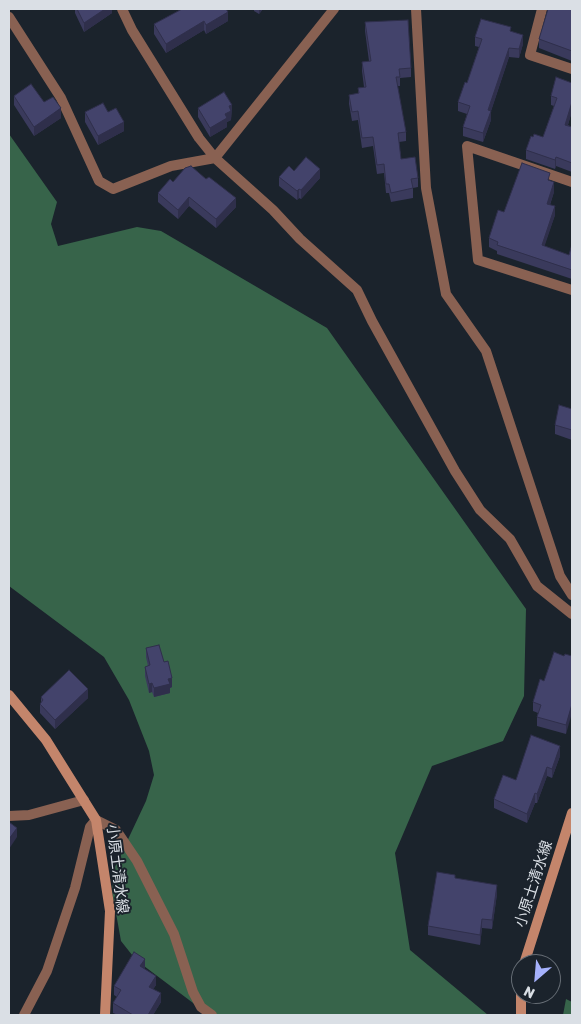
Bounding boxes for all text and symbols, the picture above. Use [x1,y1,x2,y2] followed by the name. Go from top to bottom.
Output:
[103,823,131,915] street label: 小原土清水線
[512,838,556,930] street label: 小原土清水線
[511,954,561,1004] north arrow
[521,982,538,1002] text: N

